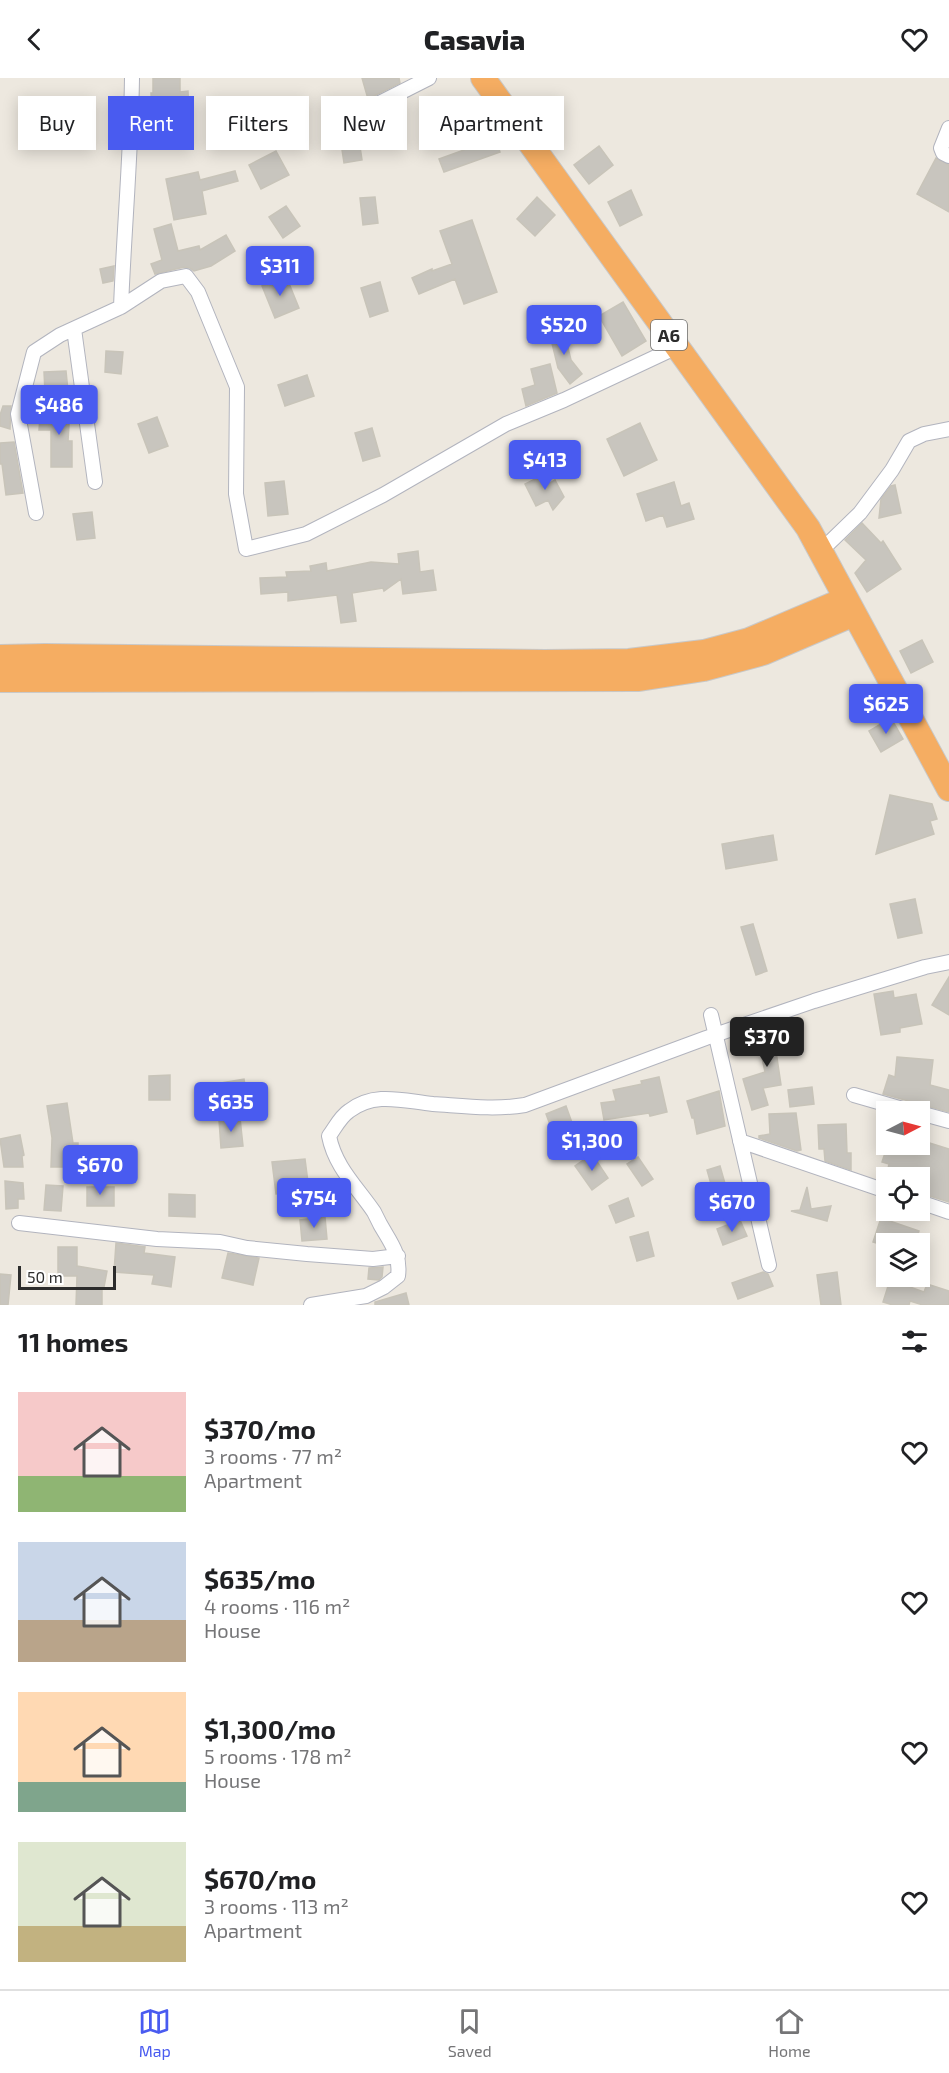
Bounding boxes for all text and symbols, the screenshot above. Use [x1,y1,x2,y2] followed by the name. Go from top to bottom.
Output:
[18,23,51,56] icon: back
[424,23,525,55] text: Casavia
[898,23,931,56] icon: heart
[18,96,96,150] chip: Buy
[108,96,194,150] chip: Rent
[206,96,309,150] chip: Filters
[321,96,407,150] chip: New
[419,96,564,150] chip: Apartment
[244,246,316,297] pin: $311
[260,253,300,277] text: $311
[528,305,600,356] pin: $520
[541,312,587,336] text: $520
[651,320,687,350] road number: A6
[23,385,95,436] pin: $486
[35,392,83,416] text: $486
[509,440,581,491] pin: $413
[523,447,567,471] text: $413
[850,684,922,735] pin: $625
[863,691,909,715] text: $625
[731,1017,803,1068] pin: $370
[744,1024,790,1048] text: $370
[195,1082,267,1133] pin: $635
[208,1089,254,1113] text: $635
[876,1101,930,1155] north arrow
[876,1101,930,1287] map controls
[543,1121,641,1172] pin: $1,300
[561,1128,623,1152] text: $1,300
[64,1145,136,1196] pin: $670
[77,1152,123,1176] text: $670
[876,1167,930,1221] button: locate
[278,1178,350,1229] pin: $754
[696,1182,768,1233] pin: $670
[291,1185,337,1209] text: $754
[709,1189,755,1213] text: $670
[876,1233,930,1287] button: layers
[18,1263,116,1290] scale bar
[27,1267,63,1286] text: 50 m
[898,1325,931,1358] icon: filters
[18,1326,128,1357] text: 11 homes
[204,1413,316,1444] text: $370/mo
[66,1416,138,1488] icon: home
[898,1436,931,1469] icon: heart
[204,1444,342,1468] text: 3 rooms · 77 m²
[204,1468,302,1492] text: Apartment
[204,1563,315,1594] text: $635/mo
[66,1566,138,1638] icon: home
[898,1586,931,1619] icon: heart
[204,1594,350,1618] text: 4 rooms · 116 m²
[204,1618,261,1642] text: House
[204,1713,336,1744] text: $1,300/mo
[66,1716,138,1788] icon: home
[898,1736,931,1769] icon: heart
[204,1744,352,1768] text: 5 rooms · 178 m²
[204,1768,261,1792] text: House
[204,1863,316,1894] text: $670/mo
[66,1866,138,1938] icon: home
[898,1886,931,1919] icon: heart
[204,1894,349,1918] text: 3 rooms · 113 m²
[204,1918,302,1942] text: Apartment
[138,2005,171,2060] tab: Map
[448,2005,492,2060] tab: Saved
[768,2005,811,2060] tab: Home

